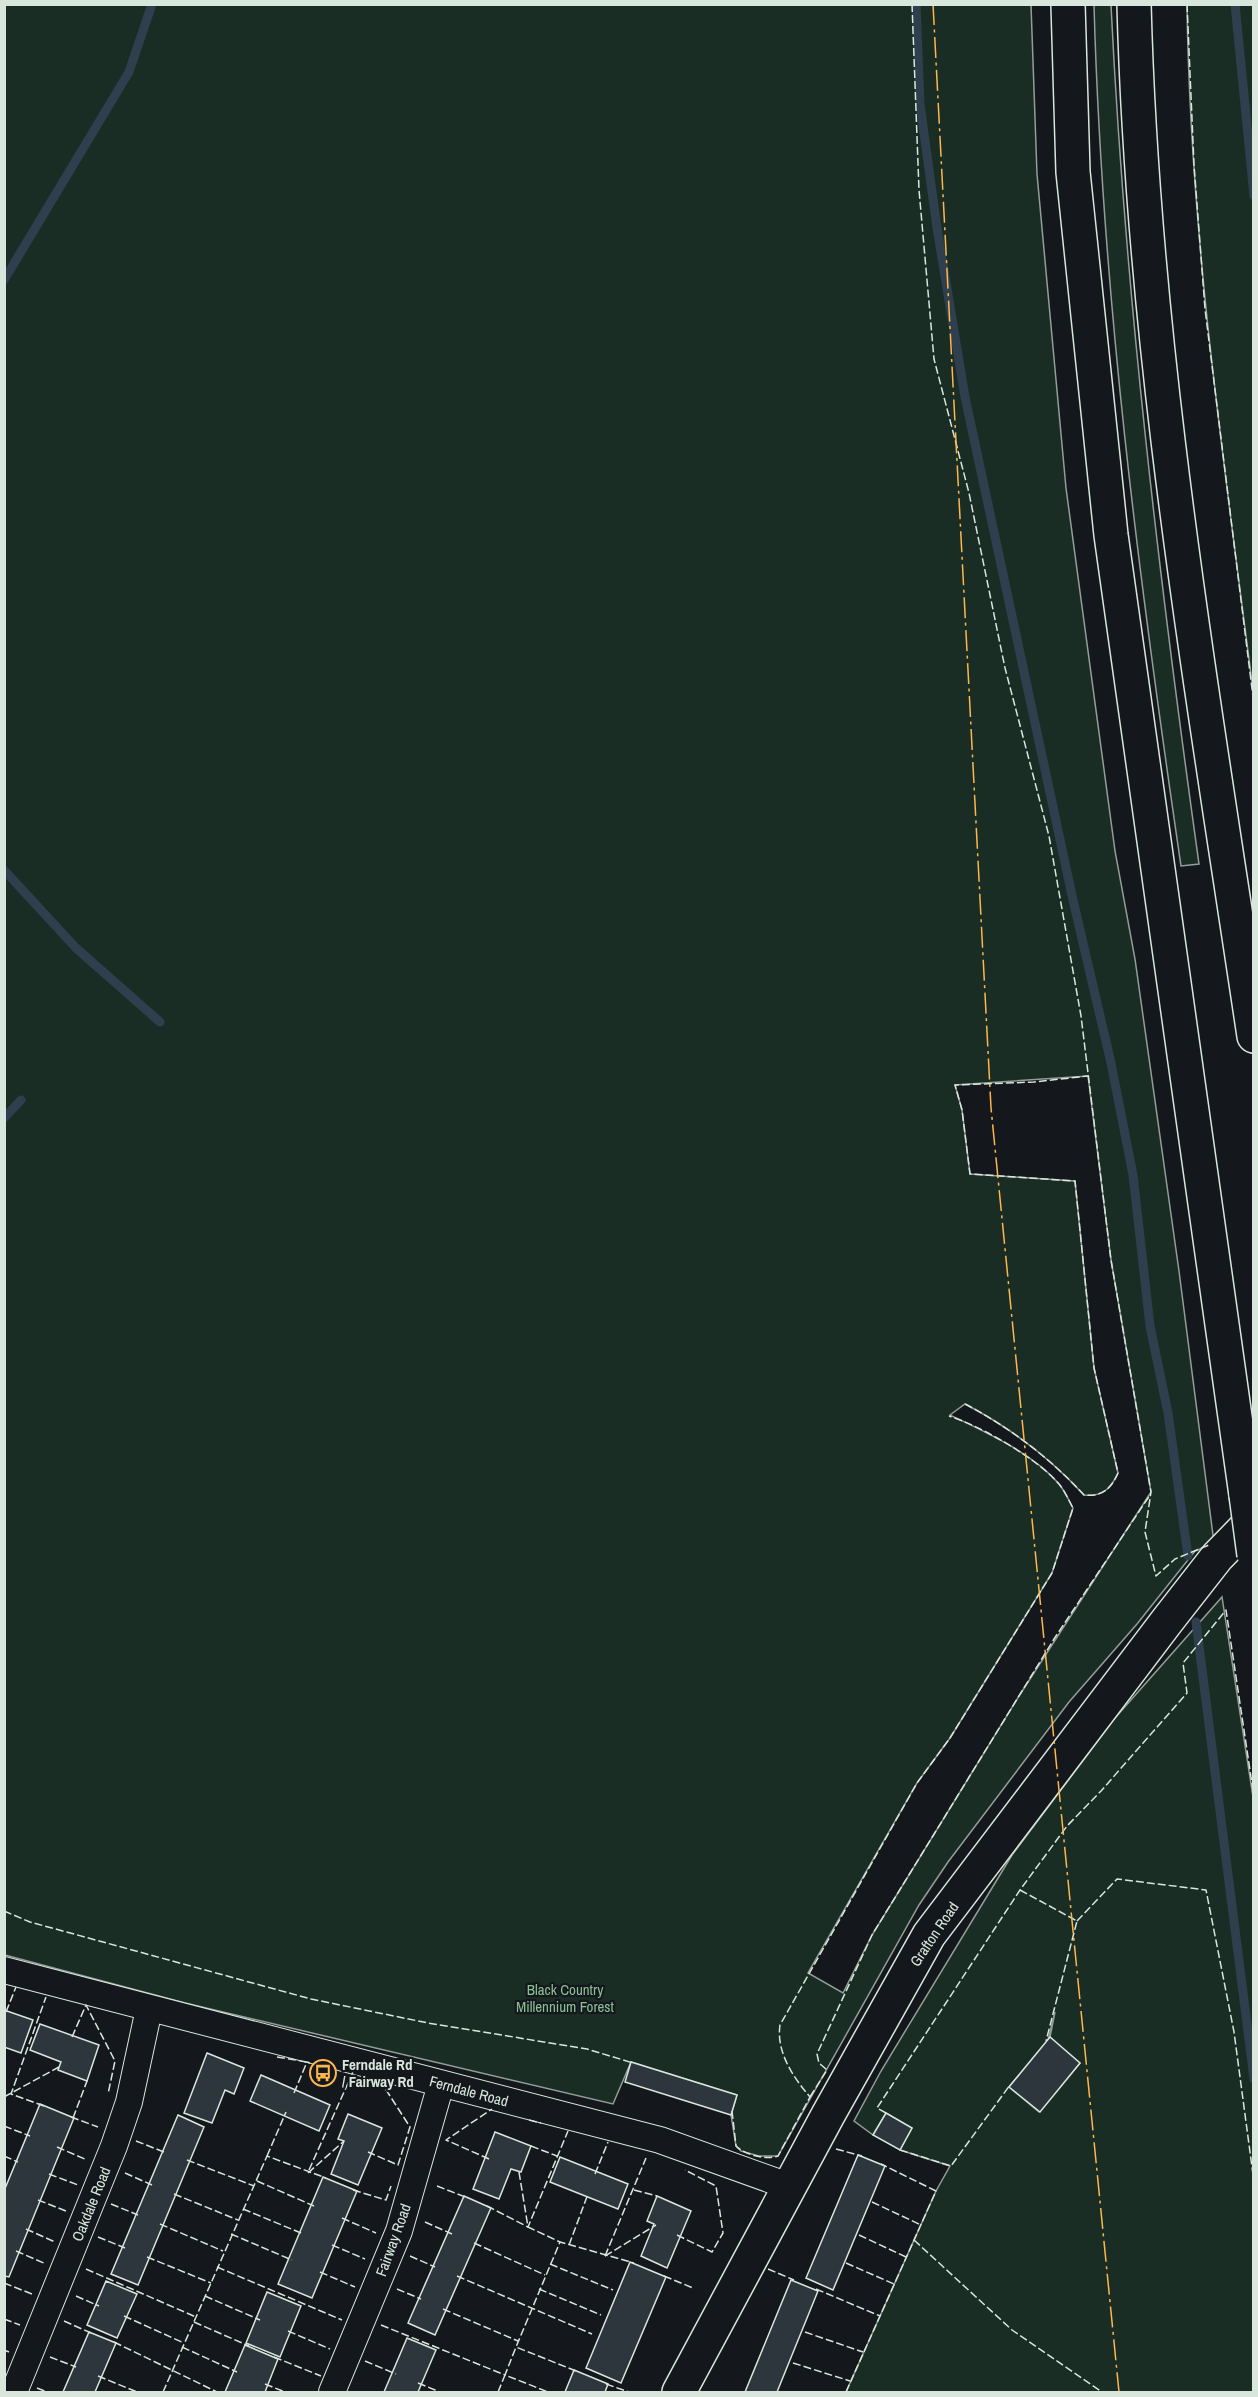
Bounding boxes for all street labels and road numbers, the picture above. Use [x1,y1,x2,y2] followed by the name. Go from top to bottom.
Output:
[905,1898,963,1970] street label: Grafton Road
[427,2070,511,2112] street label: Ferndale Road
[67,2164,115,2244] street label: Oakdale Road
[370,2201,416,2279] street label: Fairway Road

